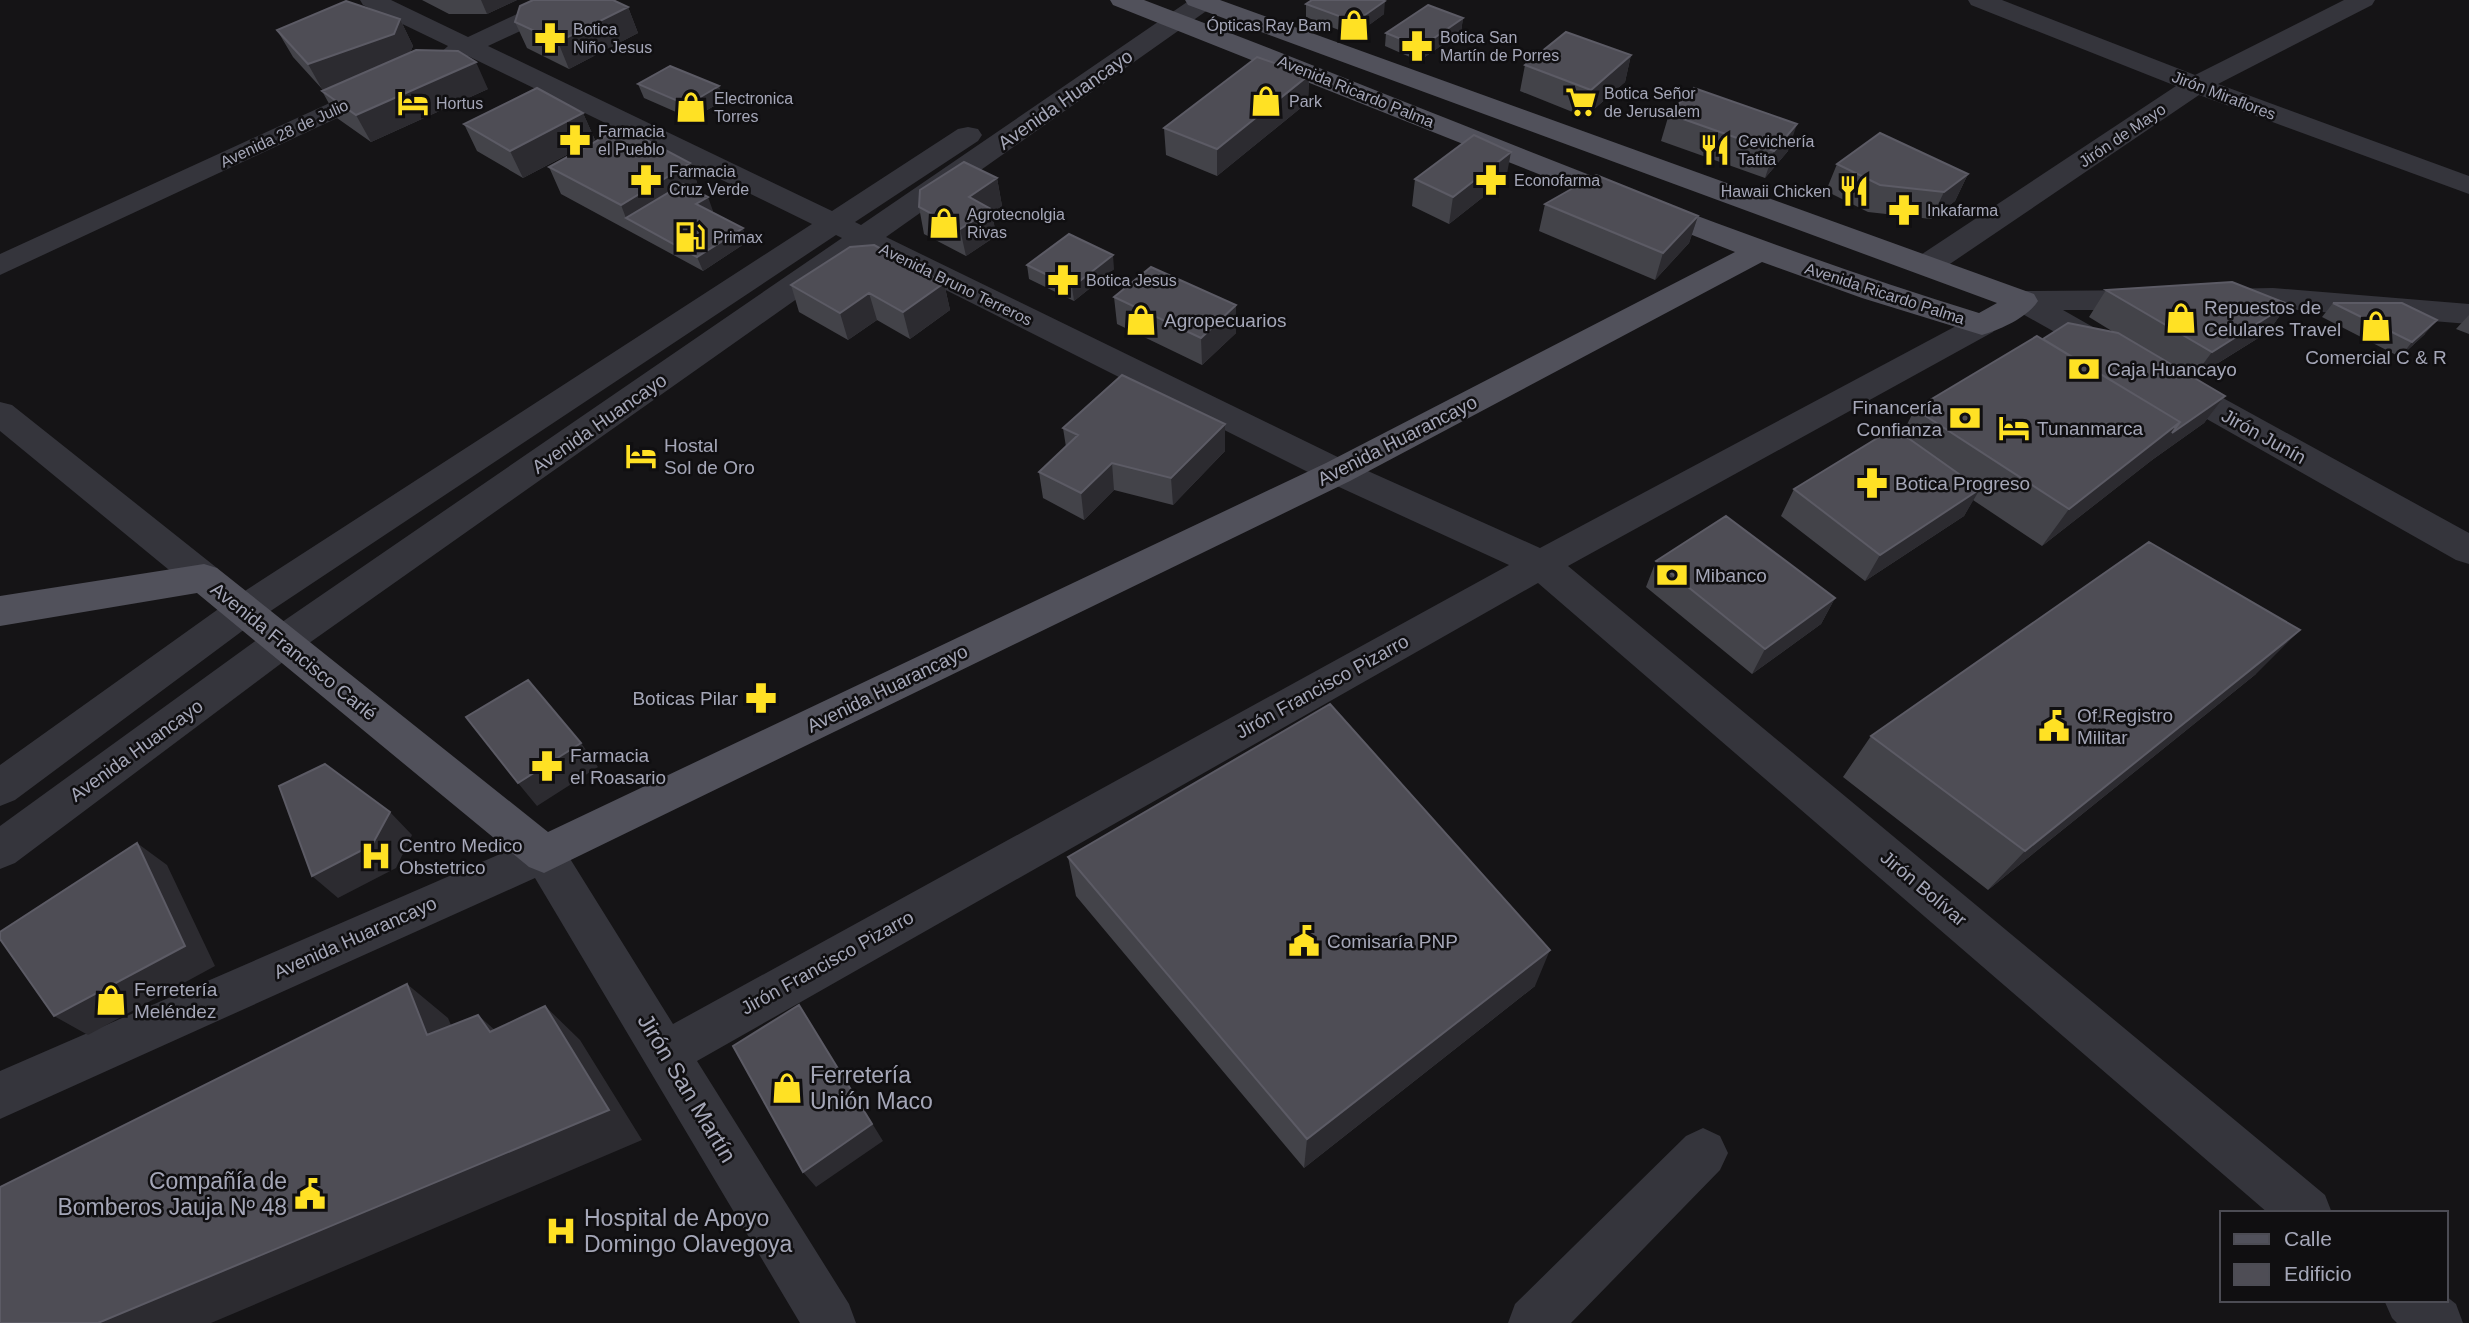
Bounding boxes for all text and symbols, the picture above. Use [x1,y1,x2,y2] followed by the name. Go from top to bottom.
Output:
[1337,8,1371,42] shop icon: Ópticas Ray Bam
[1207,16,1331,34] place label: Ópticas Ray Bam
[533,21,567,55] pharmacy icon: Botica Niño Jesus
[573,21,652,56] place label: Botica Niño Jesus
[1400,29,1434,63] pharmacy icon: Botica San Martín de Porres
[1440,29,1559,64] place label: Botica San Martín de Porres
[994,45,1136,154] street label: Avenida Huancayo
[1275,52,1436,131] street label: Avenida Ricardo Palma
[2170,68,2278,123] street label: Jirón Miraflores
[1249,84,1283,118] shop icon: Park
[1564,85,1598,119] supermarket icon: Botica Señor de Jerusalem
[1604,85,1700,120] place label: Botica Señor de Jerusalem
[396,86,430,120] hotel icon: Hortus
[674,90,708,124] shop icon: Electronica Torres
[714,90,793,125] place label: Electronica Torres
[1289,93,1323,110] place label: Park
[436,95,483,112] place label: Hortus
[217,96,351,171] street label: Avenida 28 de Julio
[2076,100,2169,171] street label: Jirón de Mayo
[558,123,592,157] pharmacy icon: Farmacia el Pueblo
[598,123,665,158] place label: Farmacia el Pueblo
[1698,133,1732,167] restaurant icon: Cevichería Tatita
[1738,133,1815,168] place label: Cevichería Tatita
[629,163,663,197] pharmacy icon: Farmacia Cruz Verde
[669,163,749,198] place label: Farmacia Cruz Verde
[1474,163,1508,197] pharmacy icon: Econofarma
[1514,172,1600,189] place label: Econofarma
[1837,174,1871,208] restaurant icon: Hawaii Chicken
[1721,183,1831,200] place label: Hawaii Chicken
[1887,193,1921,227] pharmacy icon: Inkafarma
[1927,202,1998,219] place label: Inkafarma
[927,206,961,240] shop icon: Agrotecnolgia Rivas
[967,206,1065,241] place label: Agrotecnolgia Rivas
[673,220,707,254] fuel station icon: Primax
[713,229,763,246] place label: Primax
[877,240,1035,329] street label: Avenida Bruno Terreros
[1803,260,1967,327] street label: Avenida Ricardo Palma
[1046,263,1080,297] pharmacy icon: Botica Jesus
[1086,272,1177,289] place label: Botica Jesus
[2204,297,2341,340] place label: Repuestos de Celulares Travel
[2164,301,2198,335] shop icon: Repuestos de Celulares Travel
[1124,303,1158,337] shop icon: Agropecuarios
[2359,309,2393,343] shop icon: Comercial C & R
[1164,310,1287,331] place label: Agropecuarios
[2305,347,2447,368] place label: Comercial C & R
[2067,352,2101,386] bank icon: Caja Huancayo
[2107,359,2237,380] place label: Caja Huancayo
[528,369,670,478] street label: Avenida Huancayo
[1314,391,1480,490] street label: Avenida Huarancayo
[1852,397,1942,440] place label: Financería Confianza
[1948,401,1982,435] bank icon: Financería Confianza
[2218,405,2309,468] street label: Jirón Junín
[1997,411,2031,445] hotel icon: Tunanmarca
[2037,418,2143,439] place label: Tunanmarca
[664,435,755,478] place label: Hostal Sol de Oro
[624,439,658,473] hotel icon: Hostal Sol de Oro
[1855,466,1889,500] pharmacy icon: Botica Progreso
[1895,473,2030,494] place label: Botica Progreso
[1655,558,1689,592] bank icon: Mibanco
[1695,565,1767,586] place label: Mibanco
[207,578,381,725] street label: Avenida Francisco Carlé
[1232,630,1412,743] street label: Jirón Francisco Pizarro
[804,640,971,736] street label: Avenida Huarancayo
[744,681,778,715] pharmacy icon: Boticas Pilar
[632,688,739,709] place label: Boticas Pilar
[66,695,207,806] street label: Avenida Huancayo
[2077,705,2173,748] place label: Of.Registro Militar
[2037,709,2071,743] public building icon: Of.Registro Militar
[570,745,666,788] place label: Farmacia el Roasario
[530,749,564,783] pharmacy icon: Farmacia el Roasario
[399,835,523,878] place label: Centro Medico Obstetrico
[359,839,393,873] hospital icon: Centro Medico Obstetrico
[1876,846,1971,931] street label: Jirón Bolívar
[271,892,440,983] street label: Avenida Huarancayo
[737,906,917,1019] street label: Jirón Francisco Pizarro
[1287,924,1321,958] public building icon: Comisaría PNP
[1327,931,1458,952] place label: Comisaría PNP
[134,979,218,1022] place label: Ferretería Meléndez
[94,983,128,1017] shop icon: Ferretería Meléndez
[632,1009,742,1167] street label: Jirón San Martín
[810,1062,933,1114] place label: Ferretería Unión Maco
[770,1071,804,1105] shop icon: Ferretería Unión Maco
[57,1168,287,1220] place label: Compañía de Bomberos Jauja Nº 48
[293,1177,327,1211] public building icon: Compañía de Bomberos Jauja Nº 48
[584,1205,793,1257] place label: Hospital de Apoyo Domingo Olavegoya
[2220,1211,2448,1302] legend
[544,1214,578,1248] hospital icon: Hospital de Apoyo Domingo Olavegoya
[2284,1227,2332,1250] text: Calle
[2284,1262,2352,1285] text: Edificio

